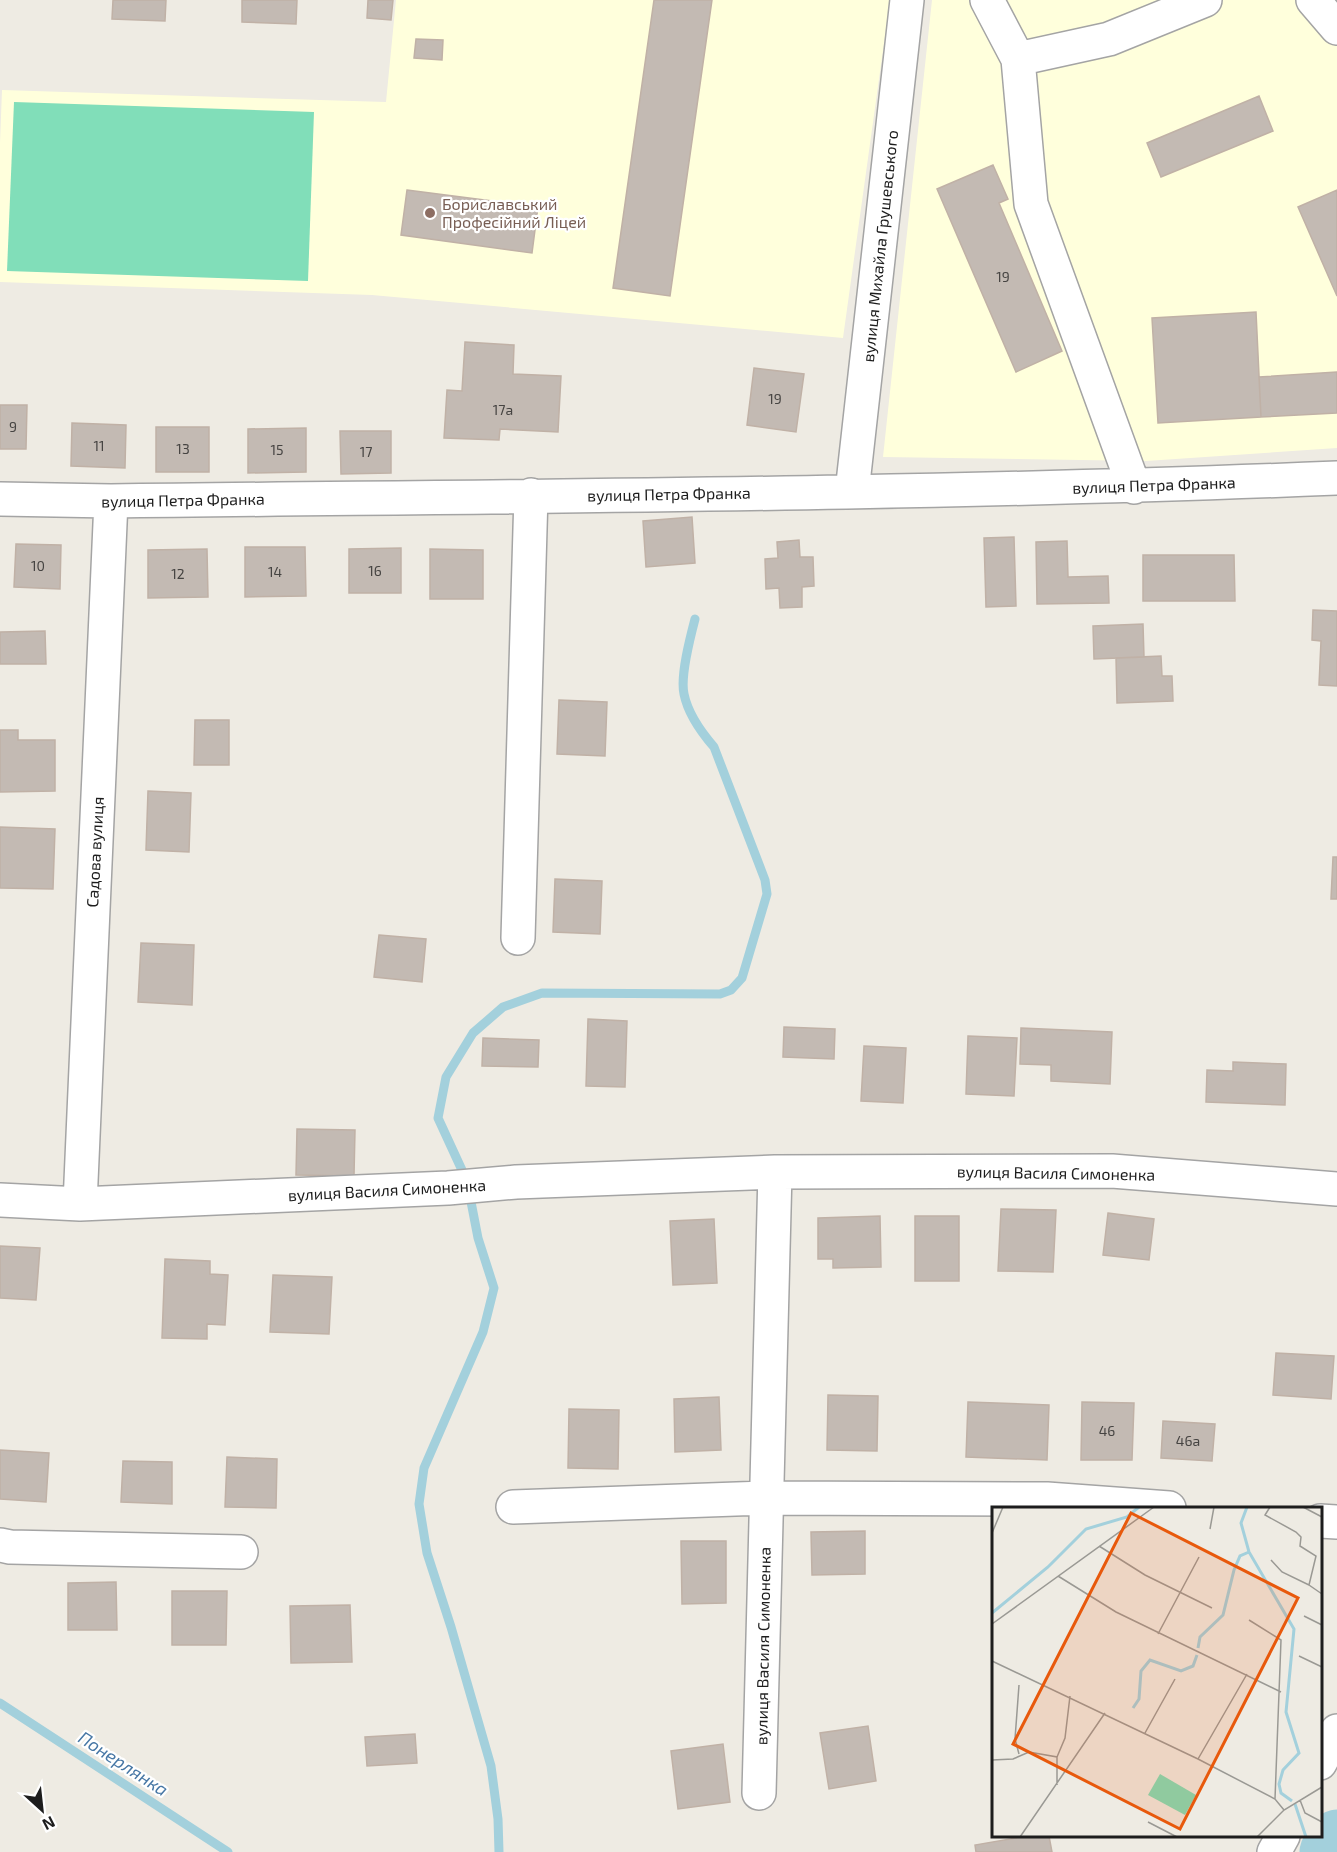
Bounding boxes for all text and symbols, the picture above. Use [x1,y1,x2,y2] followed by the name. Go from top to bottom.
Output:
[858,129,902,363] street label: вулиця Михайла Грушевського
[442,194,586,231] place label: Бориславський Професійний Ліцей
[423,206,437,220] marker: Бориславський Професійний Ліцей
[996,268,1010,285] house number: 19
[768,390,782,407] house number: 19
[493,401,513,418] house number: 17а
[9,418,17,435] house number: 9
[93,437,105,454] house number: 11
[176,440,190,457] house number: 13
[270,441,284,458] house number: 15
[360,443,372,460] house number: 17
[1072,472,1236,498] street label: вулиця Петра Франка
[587,483,751,505] street label: вулиця Петра Франка
[101,489,265,511] street label: вулиця Петра Франка
[31,557,45,574] house number: 10
[368,562,382,579] house number: 16
[268,563,282,580] house number: 14
[171,565,185,582] house number: 12
[82,796,108,908] street label: Садова вулиця
[957,1161,1155,1185] street label: вулиця Василя Симоненка
[287,1175,487,1205] street label: вулиця Василя Симоненка
[1099,1422,1115,1439] house number: 46
[1176,1432,1200,1449] house number: 46а
[992,1507,1322,1837] inset map
[751,1547,775,1745] street label: вулиця Василя Симоненка
[74,1726,173,1800] water label: Понерлянка
[12,1780,72,1840] north arrow
[40,1813,59,1835] text: N

